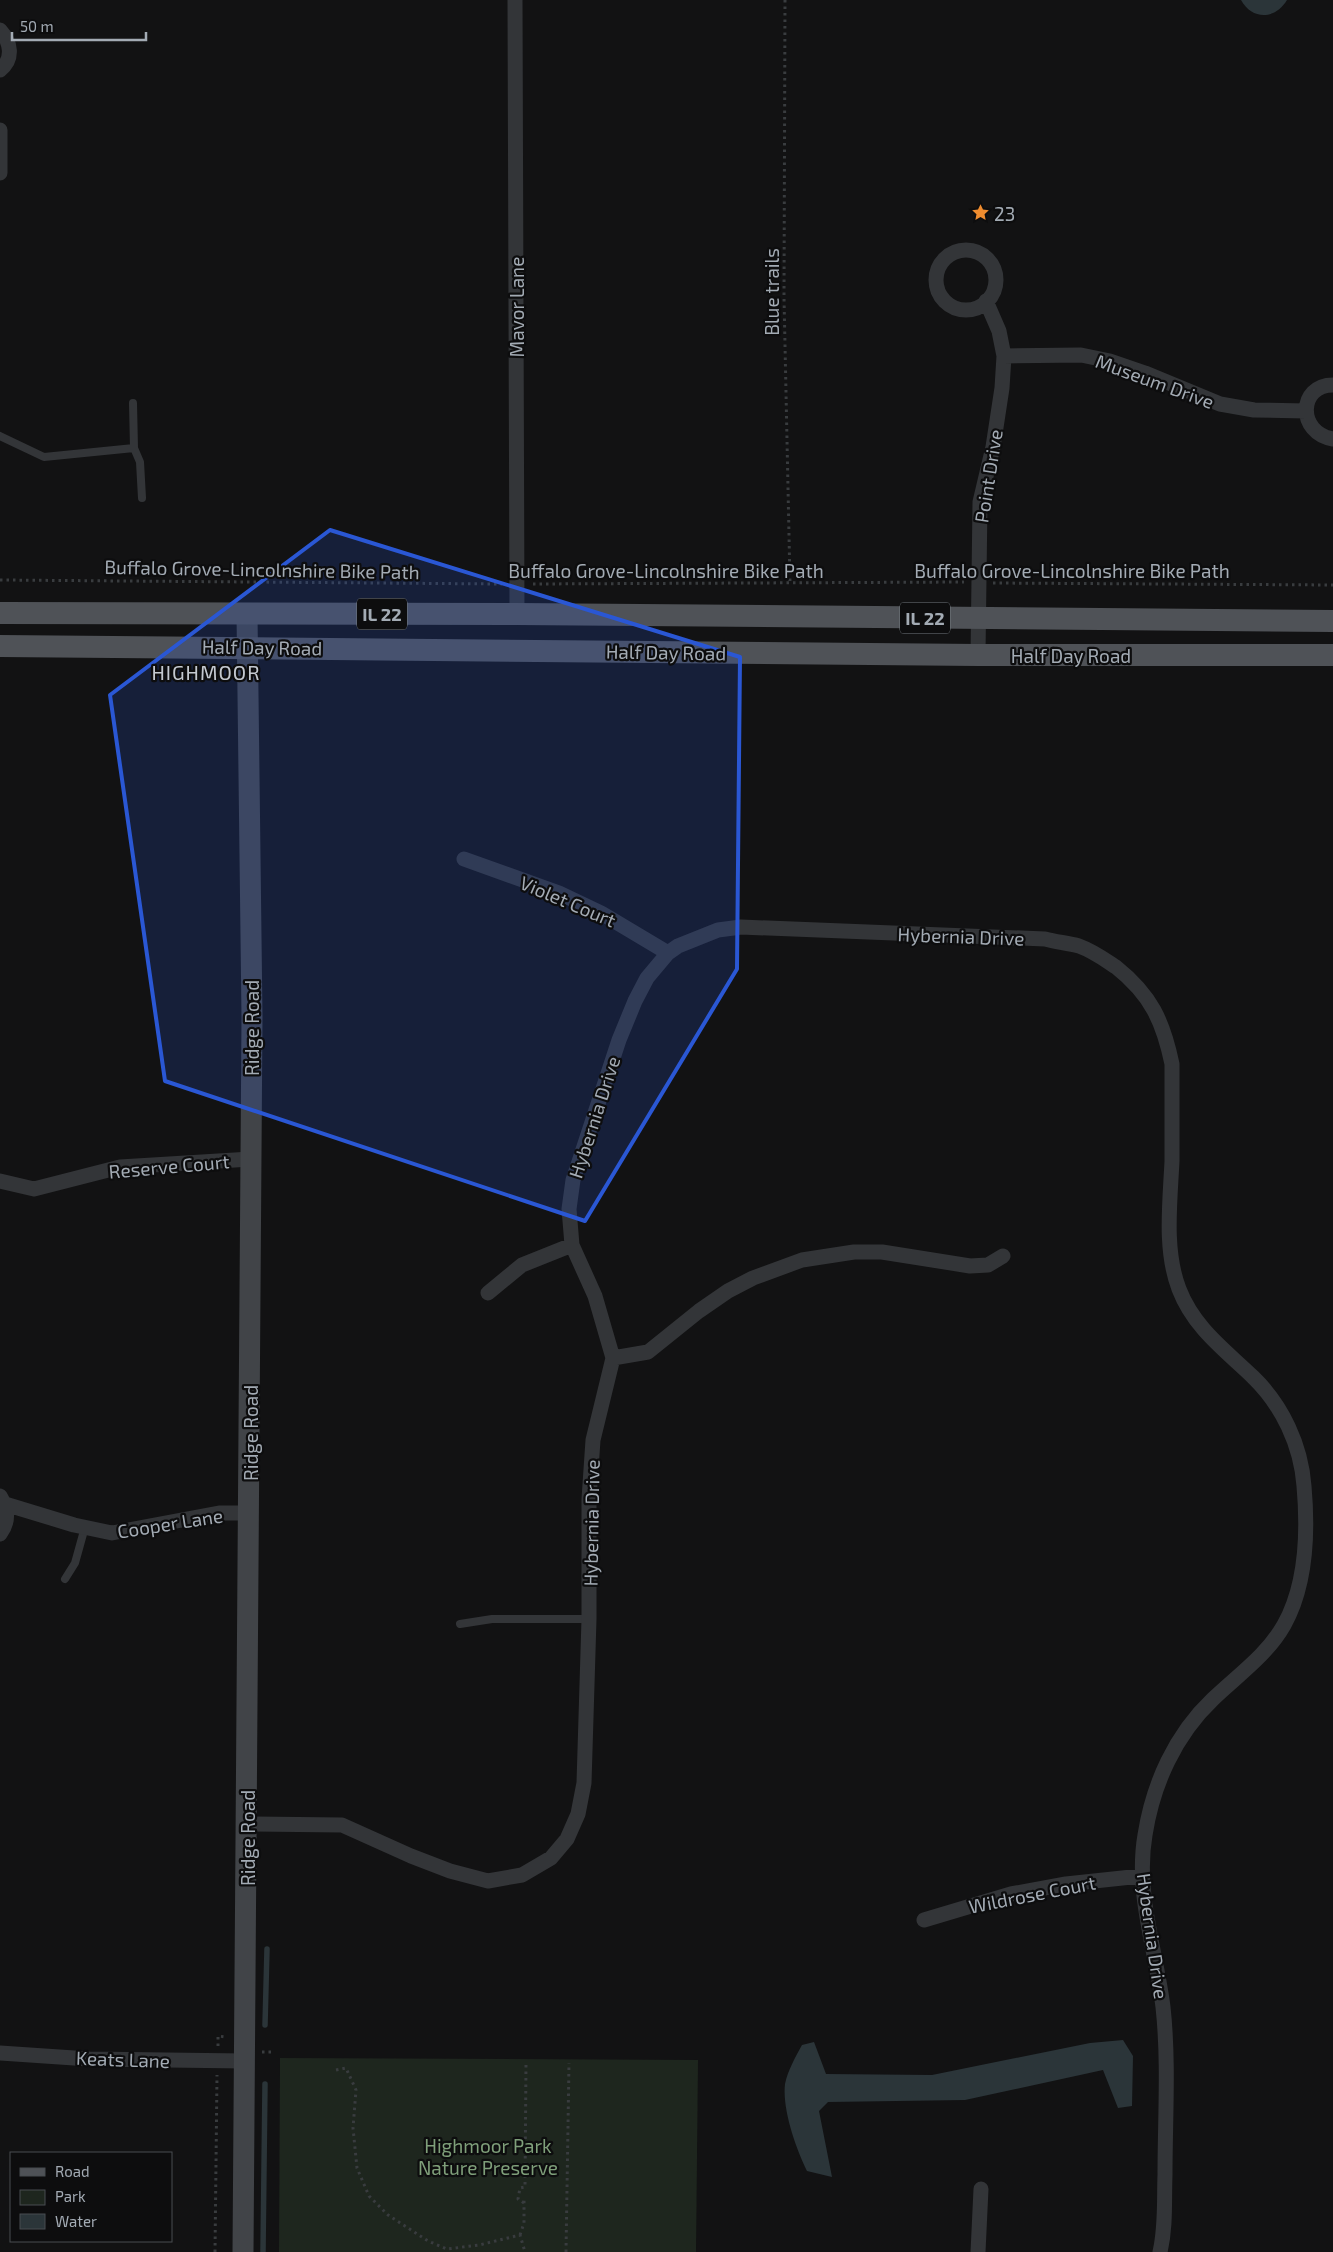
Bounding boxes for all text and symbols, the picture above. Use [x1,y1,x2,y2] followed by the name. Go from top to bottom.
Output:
[12,10,146,42] scale bar
[20,17,54,35] text: 50 m
[994,202,1015,225] place label: 23
[970,203,990,223] place icon: 23
[760,248,783,336] street label: Blue trails
[505,257,528,357] street label: Mavor Lane
[1093,349,1217,413] street label: Museum Drive
[969,428,1007,524] street label: Point Drive
[104,555,420,583] street label: Buffalo Grove-Lincolnshire Bike Path
[508,559,824,582] street label: Buffalo Grove-Lincolnshire Bike Path
[914,559,1230,582] street label: Buffalo Grove-Lincolnshire Bike Path
[357,598,407,630] road number: IL 22
[900,602,950,634] road number: IL 22
[202,634,322,660] street label: Half Day Road
[606,639,726,665] street label: Half Day Road
[1011,644,1131,667] street label: Half Day Road
[151,660,261,684] district label: HIGHMOOR
[517,871,619,931] street label: Violet Court
[897,922,1025,950] street label: Hybernia Drive
[240,980,263,1076] street label: Ridge Road
[563,1053,625,1181] street label: Hybernia Drive
[108,1149,230,1183] street label: Reserve Court
[239,1385,262,1481] street label: Ridge Road
[578,1459,604,1587] street label: Hybernia Drive
[116,1503,224,1543] street label: Cooper Lane
[236,1790,259,1886] street label: Ridge Road
[967,1870,1097,1918] street label: Wildrose Court
[1133,1872,1173,2000] street label: Hybernia Drive
[76,2046,170,2072] street label: Keats Lane
[418,2134,558,2179] park label: Highmoor Park Nature Preserve
[10,2152,172,2242] legend
[55,2162,90,2180] text: Road
[55,2187,86,2205] text: Park
[55,2212,97,2230] text: Water

